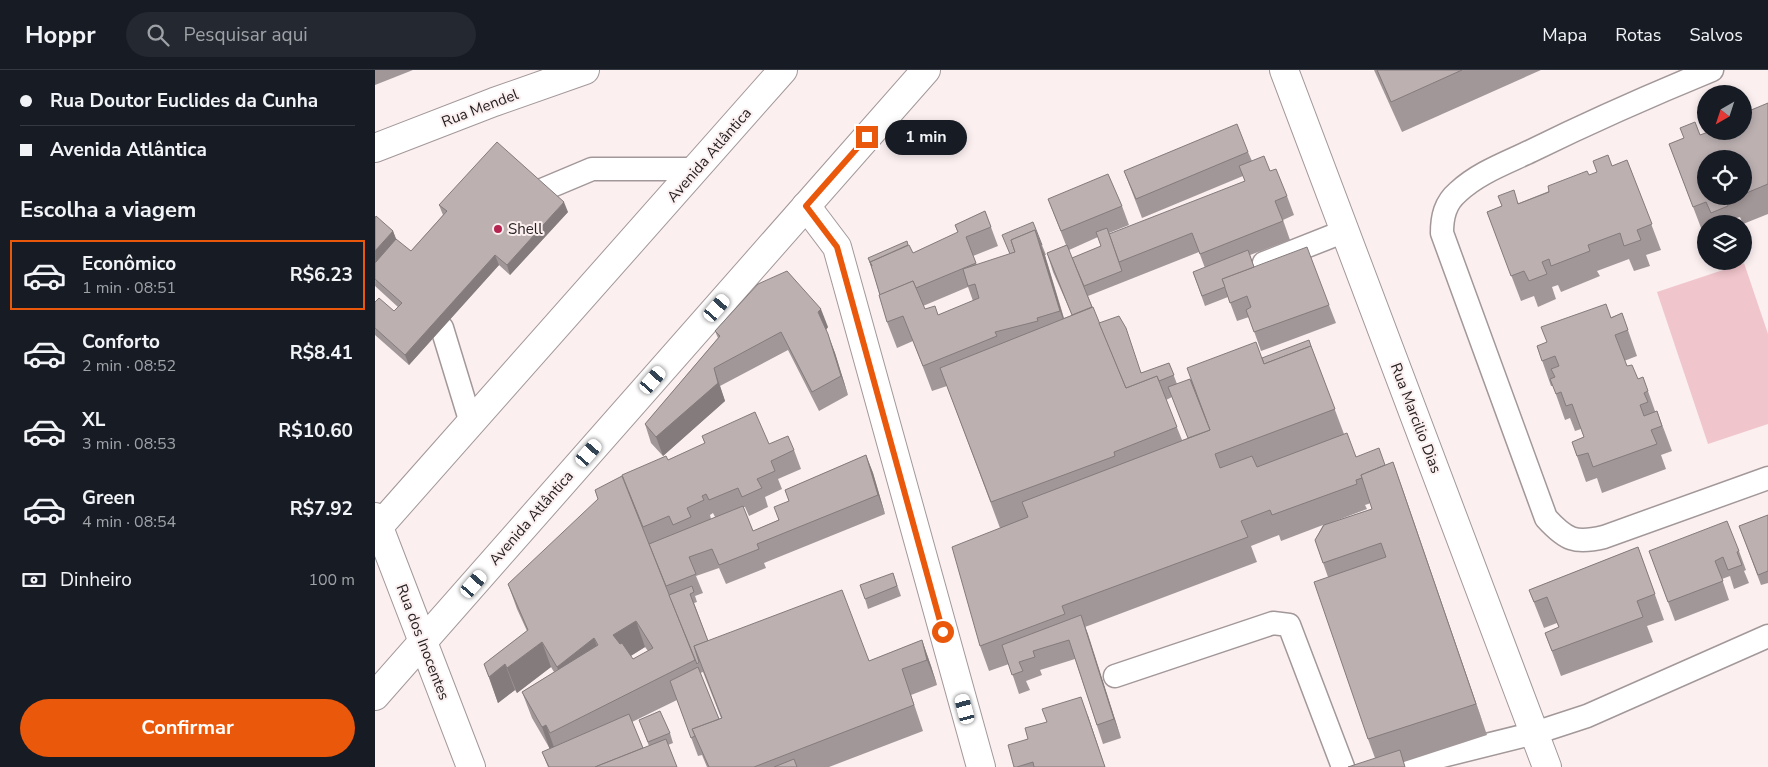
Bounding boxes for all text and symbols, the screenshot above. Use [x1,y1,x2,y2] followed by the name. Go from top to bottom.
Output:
[126,12,476,57] search box
[25,19,96,51] text: Hoppr
[144,21,172,49] icon: search
[184,22,308,48] text: Pesquisar aqui
[1542,23,1587,47] text: Mapa
[1615,23,1661,47] text: Rotas
[1689,23,1743,47] text: Salvos
[439,84,522,132] street label: Rua Mendel
[1697,85,1753,140] north arrow
[1697,85,1752,270] map controls
[50,88,318,114] text: Rua Doutor Euclides da Cunha
[662,103,756,207] street label: Avenida Atlântica
[885,120,967,154] callout: 1 min
[856,126,878,148] route end
[905,126,947,148] text: 1 min
[50,137,207,163] text: Avenida Atlântica
[1697,150,1752,205] button: locate
[20,195,196,225] text: Escolha a viagem
[1697,215,1752,270] button: layers
[508,219,543,239] place label: Shell
[492,223,504,235] marker: Shell
[82,251,176,277] text: Econômico
[22,253,67,298] icon: car
[290,262,353,288] text: R$6.23
[82,277,176,299] text: 1 min · 08:51
[701,292,732,324] car
[82,329,160,355] text: Conforto
[22,331,67,376] icon: car
[290,340,353,366] text: R$8.41
[82,355,176,377] text: 2 min · 08:52
[1386,360,1446,476] street label: Rua Marcilio Dias
[637,364,668,396] car
[82,407,105,433] text: XL
[22,409,67,454] icon: car
[278,418,353,444] text: R$10.60
[82,433,176,455] text: 3 min · 08:53
[573,437,604,469] car
[484,466,578,570] street label: Avenida Atlântica
[82,485,135,511] text: Green
[22,487,67,532] icon: car
[290,496,353,522] text: R$7.92
[82,511,176,533] text: 4 min · 08:54
[20,566,48,594] icon: cash
[60,567,132,593] text: Dinheiro
[458,568,489,600] car
[308,569,355,591] text: 100 m
[392,581,454,703] street label: Rua dos Inocentes
[932,621,954,643] route start
[953,693,976,725] car
[20,699,355,757] button: Confirmar

